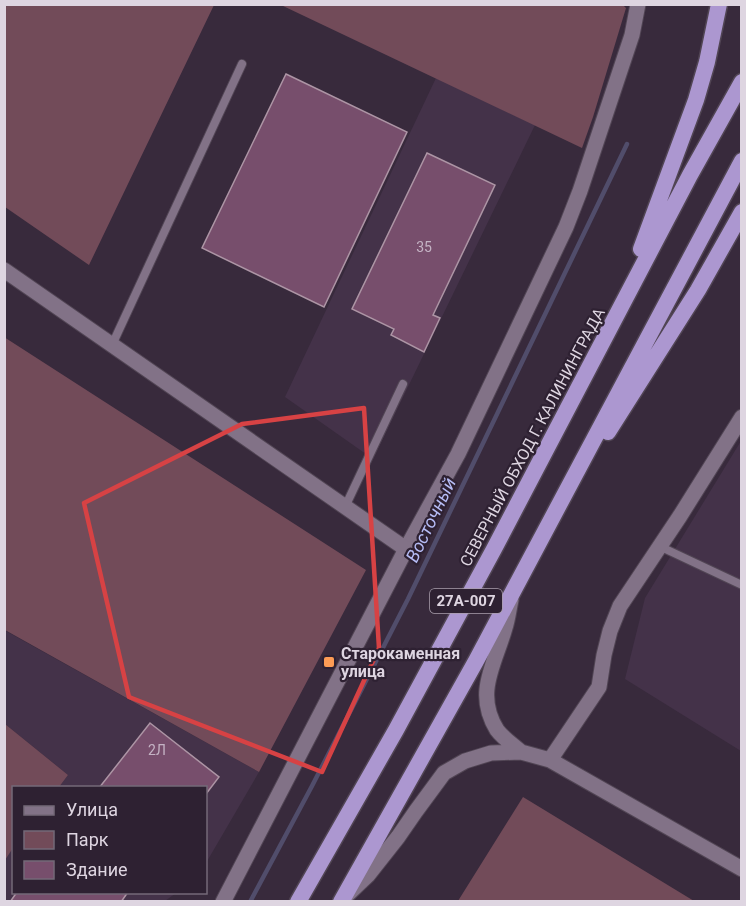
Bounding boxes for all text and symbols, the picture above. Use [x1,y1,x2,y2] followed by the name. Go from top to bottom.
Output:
[416,239,432,255] house number: 35
[456,304,609,570] street label: СЕВЕРНЫЙ ОБХОД Г. КАЛИНИНГРАДА
[401,474,460,565] water label: Восточный
[430,589,502,613] road number: 27А-007
[341,644,460,681] place label: Старокаменная улица
[322,655,336,669] marker: Старокаменная улица
[148,742,166,758] house number: 2Л
[12,786,207,894] legend
[66,799,118,820] text: Улица
[66,829,109,850] text: Парк
[66,859,128,880] text: Здание

